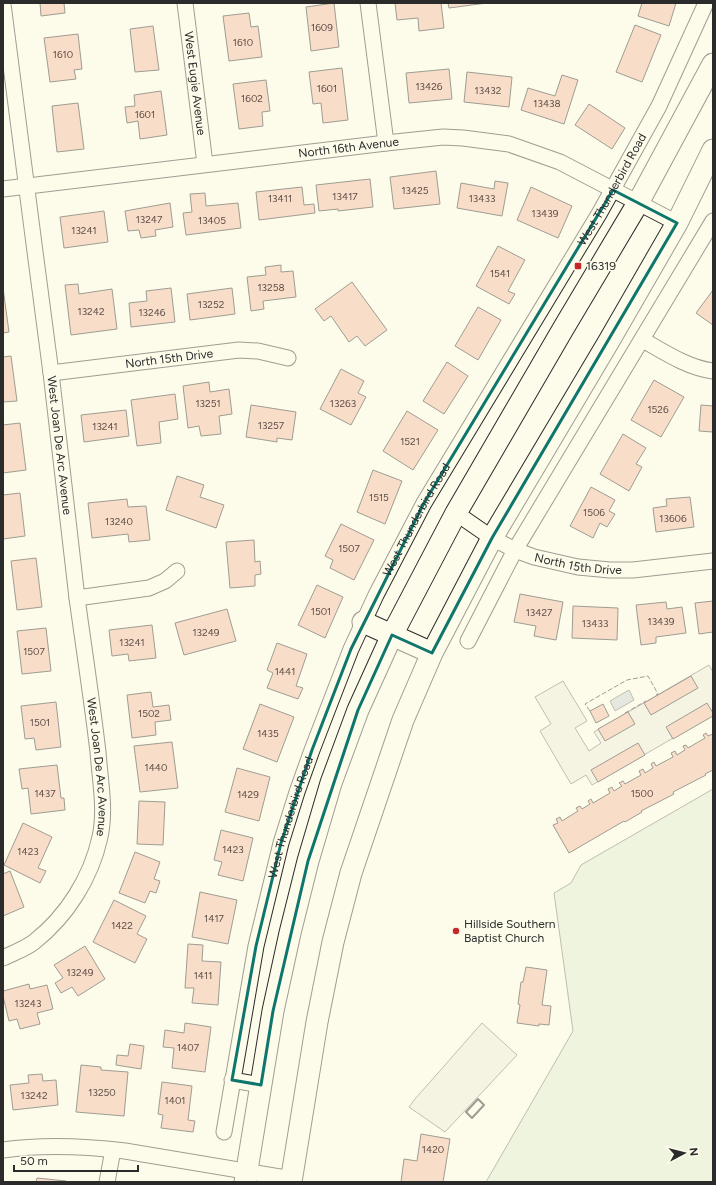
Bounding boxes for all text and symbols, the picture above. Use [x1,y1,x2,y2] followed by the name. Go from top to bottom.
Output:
[311,21,333,34] house number: 1609
[182,31,208,137] street label: West Eugie Avenue
[233,36,253,49] house number: 1610
[53,48,73,61] house number: 1610
[415,80,443,93] house number: 13426
[317,82,337,95] house number: 1601
[475,84,501,97] house number: 13432
[241,92,263,105] house number: 1602
[533,97,561,110] house number: 13438
[135,108,155,121] house number: 1601
[575,131,649,248] street label: West Thunderbird Road
[297,135,400,160] street label: North 16th Avenue
[401,184,429,197] house number: 13425
[332,190,358,203] house number: 13417
[268,192,292,205] house number: 13411
[469,192,495,205] house number: 13433
[532,207,559,220] house number: 13439
[136,213,163,226] house number: 13247
[198,214,226,227] house number: 13405
[71,224,97,237] house number: 13241
[586,259,616,273] place label: 16319
[573,261,583,271] marker: 16319
[490,267,510,280] house number: 1541
[257,281,285,294] house number: 13258
[198,298,224,311] house number: 13252
[78,305,104,318] house number: 13242
[138,306,166,319] house number: 13246
[124,346,214,371] street label: North 15th Drive
[44,375,74,516] street label: West Joan De Arc Avenue
[195,397,221,410] house number: 13251
[330,397,356,410] house number: 13263
[647,403,669,416] house number: 1526
[258,419,285,432] house number: 13257
[92,420,118,433] house number: 13241
[400,435,420,448] house number: 1521
[380,461,453,579] street label: West Thunderbird Road
[369,491,389,504] house number: 1515
[583,506,605,519] house number: 1506
[659,512,687,525] house number: 13606
[105,515,133,528] house number: 13240
[338,542,360,555] house number: 1507
[533,550,622,577] street label: North 15th Drive
[311,605,331,618] house number: 1501
[526,606,553,619] house number: 13427
[648,615,675,628] house number: 13439
[582,617,608,630] house number: 13433
[192,626,220,639] house number: 13249
[119,636,145,649] house number: 13241
[23,645,45,658] house number: 1507
[275,665,295,678] house number: 1441
[84,697,110,838] street label: West Joan De Arc Avenue
[138,707,160,720] house number: 1502
[30,716,50,729] house number: 1501
[257,727,279,740] house number: 1435
[266,755,316,880] street label: West Thunderbird Road
[145,761,167,774] house number: 1440
[34,787,56,800] house number: 1437
[631,787,653,800] house number: 1500
[237,788,259,801] house number: 1429
[222,843,244,856] house number: 1423
[17,845,39,858] house number: 1423
[204,912,225,925] house number: 1417
[464,917,556,945] place label: Hillside Southern Baptist Church
[111,919,133,932] house number: 1422
[451,926,461,936] marker: Hillside Southern Baptist Church
[66,966,94,979] house number: 13249
[194,969,212,982] house number: 1411
[15,997,41,1010] house number: 13243
[177,1041,200,1054] house number: 1407
[88,1086,116,1099] house number: 13250
[21,1089,47,1102] house number: 13242
[165,1094,185,1107] house number: 1401
[664,1133,704,1173] north arrow
[422,1143,444,1156] house number: 1420
[14,1147,138,1173] scale bar
[686,1147,700,1157] text: N
[20,1154,48,1168] text: 50 m

